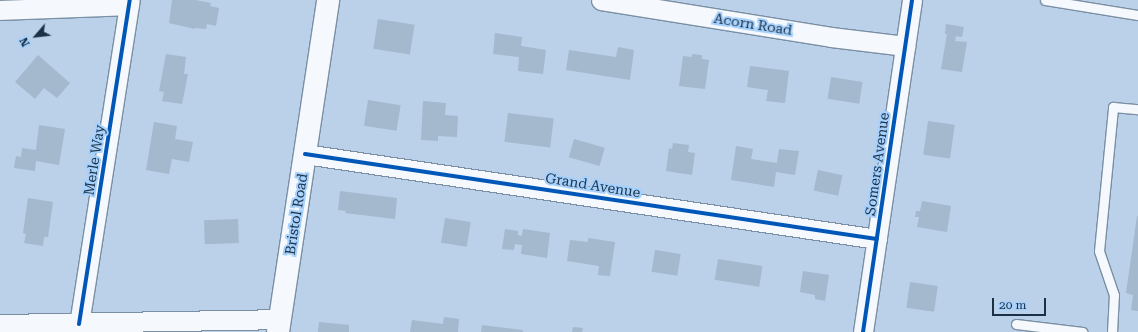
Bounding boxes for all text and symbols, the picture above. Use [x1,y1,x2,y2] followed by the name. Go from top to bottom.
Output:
[713,10,793,38] street label: Acorn Road
[16,16,56,56] north arrow
[17,35,33,49] text: N
[861,111,893,217] street label: Somers Avenue
[80,123,108,197] street label: Merle Way
[544,169,642,201] street label: Grand Avenue
[281,172,311,256] street label: Bristol Road
[994,290,1048,316] scale bar
[999,298,1026,312] text: 20 m

